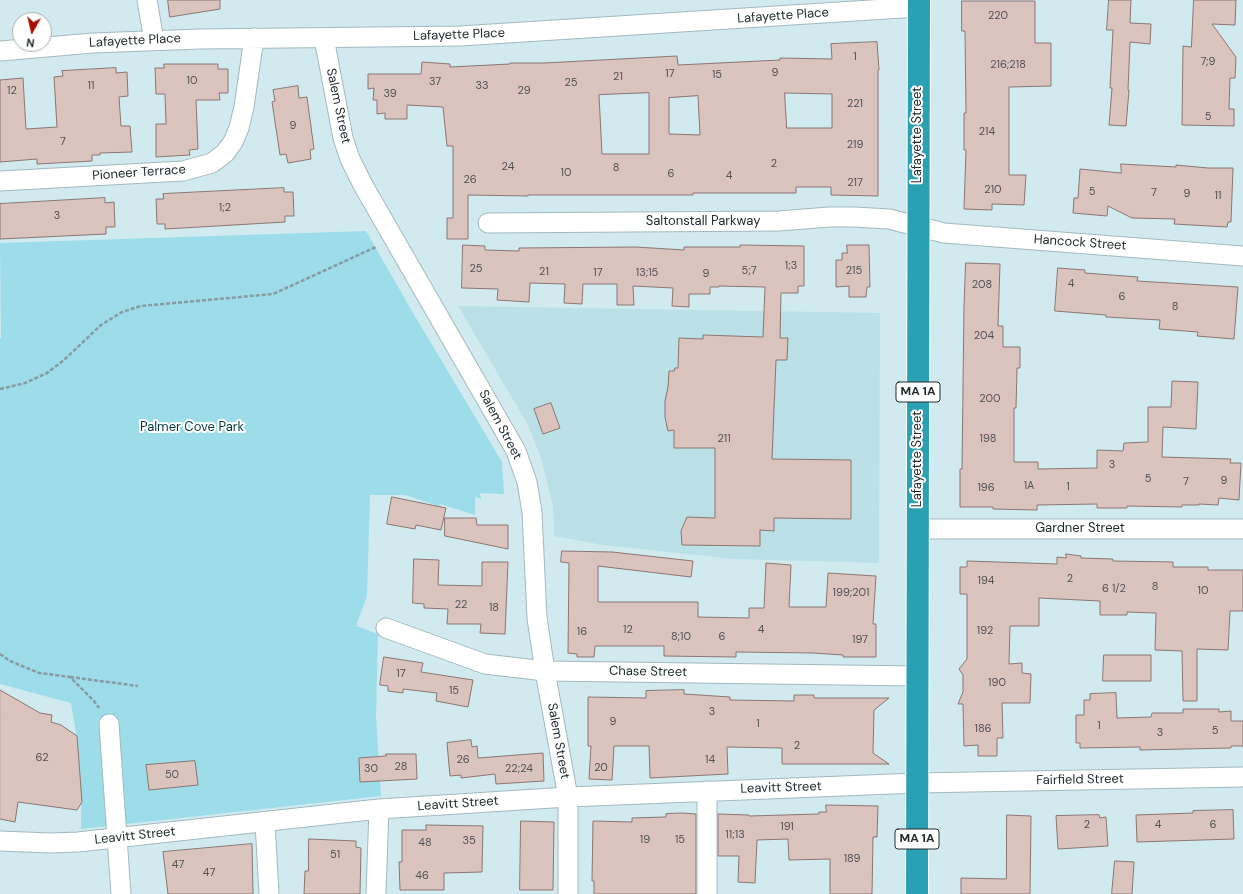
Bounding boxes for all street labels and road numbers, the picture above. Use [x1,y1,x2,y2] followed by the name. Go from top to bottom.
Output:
[737,5,829,27] street label: Lafayette Place
[413,26,505,44] street label: Lafayette Place
[89,31,181,51] street label: Lafayette Place
[322,67,354,145] street label: Salem Street
[910,87,926,183] street label: Lafayette Street
[92,162,186,184] street label: Pioneer Terrace
[646,214,760,230] street label: Saltonstall Parkway
[1033,232,1127,254] street label: Hancock Street
[896,382,940,402] road number: MA 1A
[475,387,525,463] street label: Salem Street
[910,411,926,507] street label: Lafayette Street
[1035,521,1125,537] street label: Gardner Street
[609,664,687,680] street label: Chase Street
[544,702,572,780] street label: Salem Street
[1036,771,1124,789] street label: Fairfield Street
[740,779,822,797] street label: Leavitt Street
[417,793,499,815] street label: Leavitt Street
[94,824,176,848] street label: Leavitt Street
[895,829,939,849] road number: MA 1A

